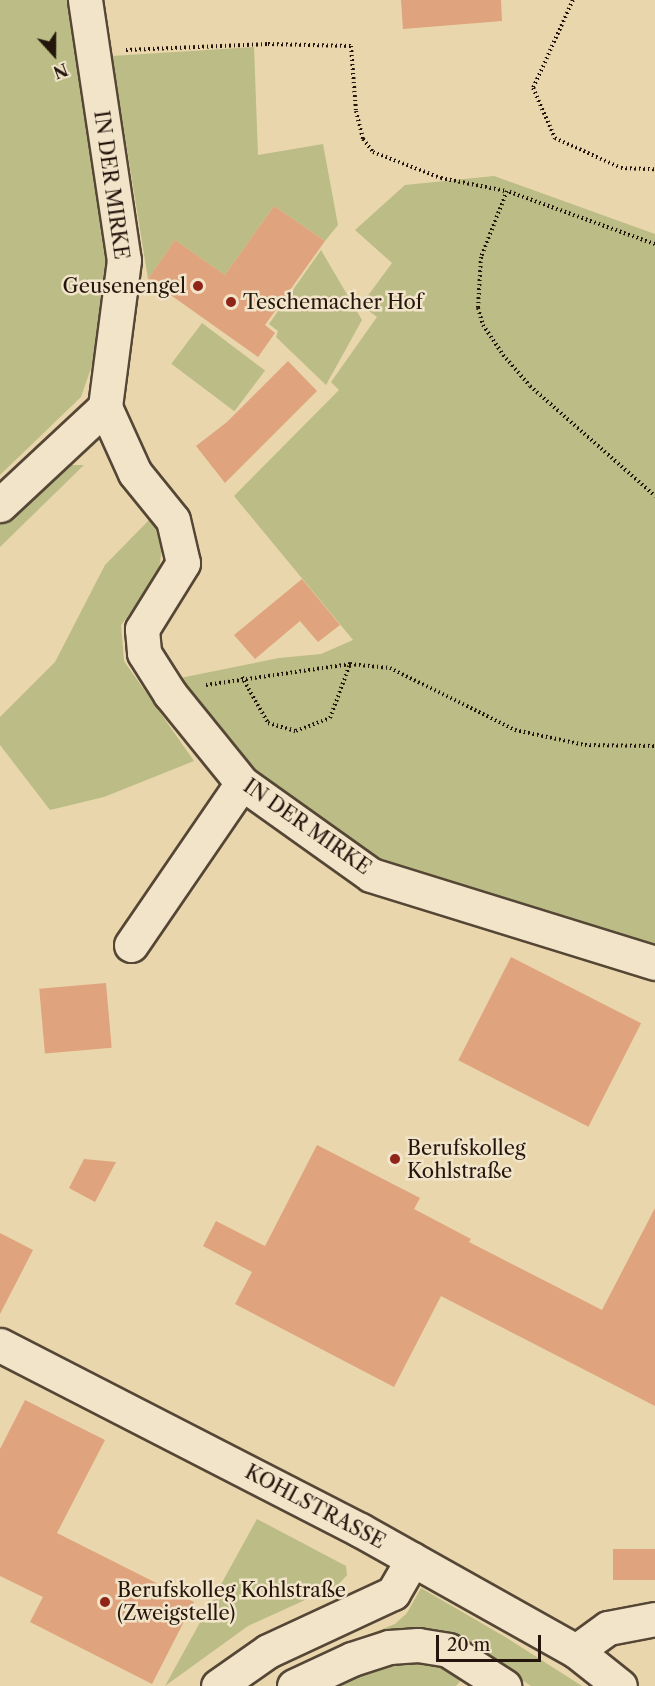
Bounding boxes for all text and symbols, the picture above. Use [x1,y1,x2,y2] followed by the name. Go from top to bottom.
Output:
[24,24,84,84] north arrow
[50,59,71,83] text: N
[89,109,133,261] street label: IN DER MIRKE
[63,274,186,298] place label: Geusenengel
[191,279,205,293] marker: Geusenengel
[243,290,423,314] place label: Teschemacher Hof
[224,295,238,309] marker: Teschemacher Hof
[238,774,376,880] street label: IN DER MIRKE
[407,1136,525,1183] place label: Berufskolleg Kohlstraße
[388,1152,402,1166] marker: Berufskolleg Kohlstraße
[241,1460,389,1554] street label: KOHLSTRASSE
[117,1578,346,1625] place label: Berufskolleg Kohlstraße (Zweigstelle)
[98,1595,112,1609] marker: Berufskolleg Kohlstraße (Zweigstelle)
[439,1623,544,1661] scale bar
[447,1634,490,1656] text: 20 m

